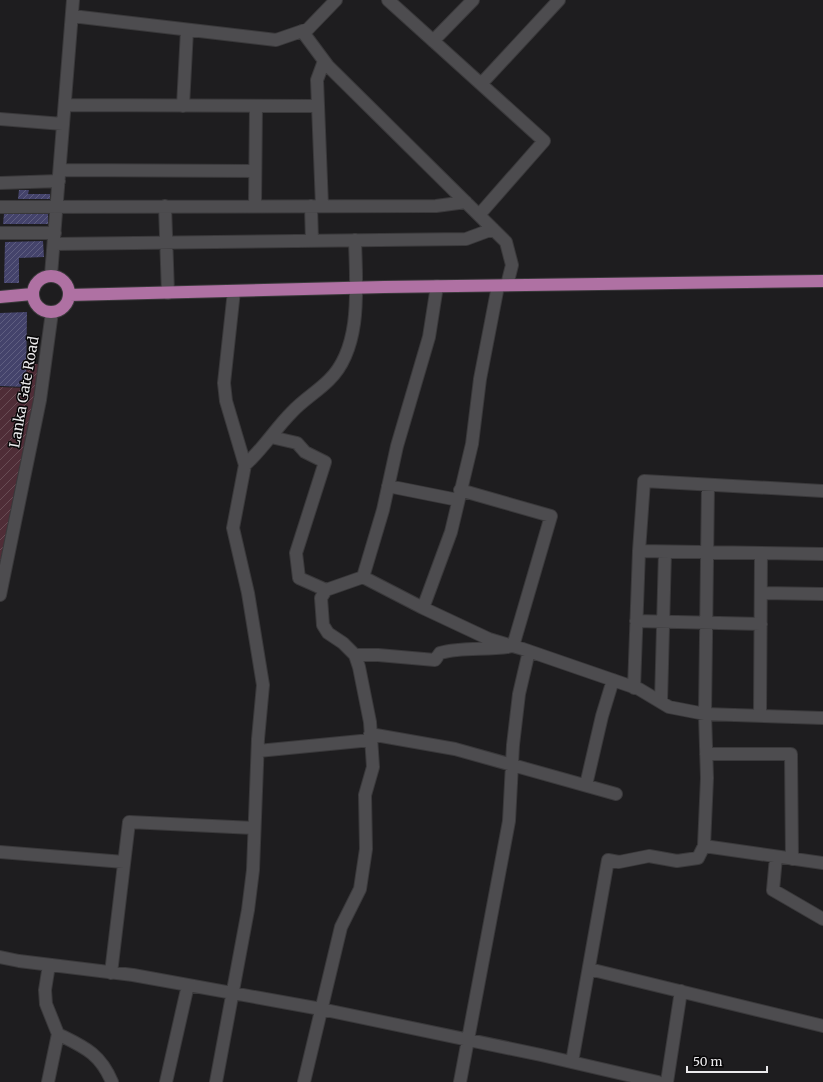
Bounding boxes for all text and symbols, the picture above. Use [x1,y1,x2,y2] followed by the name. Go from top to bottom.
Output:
[5,334,43,449] street label: Lanka Gate Road
[687,1048,767,1074] scale bar
[693,1054,722,1069] text: 50 m

